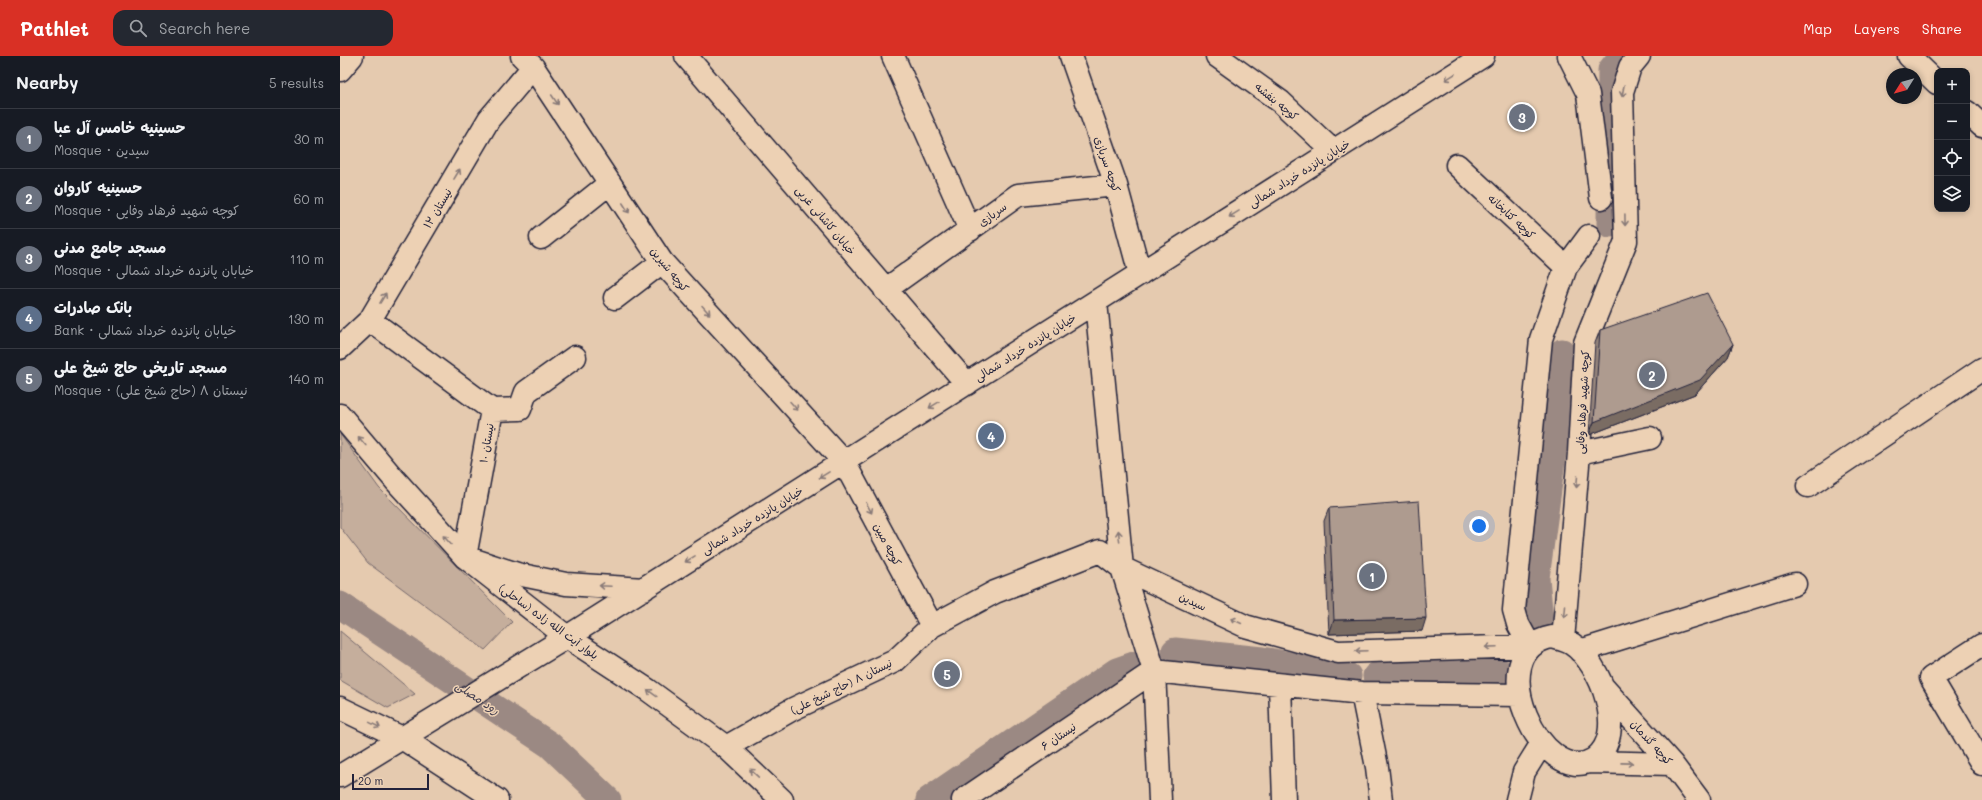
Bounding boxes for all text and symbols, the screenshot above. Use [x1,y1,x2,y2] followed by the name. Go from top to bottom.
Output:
[113,10,393,46] search box
[20,16,89,41] text: Pathlet
[127,17,149,39] icon: search
[159,18,250,38] text: Search here
[1803,19,1832,38] text: Map
[1854,19,1900,38] text: Layers
[1922,19,1962,38] text: Share
[1886,68,1922,104] north arrow
[1934,68,1970,212] map controls
[1934,68,1970,104] button: +
[16,71,78,93] text: Nearby
[1445,73,1456,81] one-way arrow
[269,74,324,91] text: 5 results
[1251,79,1302,124] street label: کوچه بنفشه
[1619,84,1627,97] one-way arrow
[551,94,559,105] one-way arrow
[1509,102,1535,132] pin: 3
[1934,104,1970,140] button: −
[54,117,185,137] text: حسینیه خامس آل عبا
[26,130,32,147] text: 1
[294,130,324,147] text: 30 m
[1091,134,1125,194] street label: کوچه سربازی
[1245,136,1353,211] street label: خیابان پانزده خرداد شمالی
[1934,140,1970,176] button: locate
[54,141,149,158] text: Mosque · سیدین
[453,168,461,180] one-way arrow
[1934,176,1970,212] button: layers
[54,177,142,197] text: حسینیه کاروان
[792,182,859,258] street label: خیابان کاشانی غربی
[419,185,455,231] street label: نیستان ۱۲
[25,190,33,207] text: 2
[294,190,324,207] text: 60 m
[1484,190,1539,243] street label: کوچه کتابخانه
[975,199,1010,230] street label: سربازی
[54,201,239,218] text: Mosque · کوچه شهید فرهاد وفایی
[623,202,631,214] one-way arrow
[1229,210,1240,218] one-way arrow
[1621,213,1629,226] one-way arrow
[54,237,166,257] text: مسجد جامع مدنی
[647,243,693,295] street label: کوچه شیرین
[25,250,33,267] text: 3
[290,250,324,267] text: 110 m
[54,261,254,278] text: Mosque · خیابان پانزده خرداد شمالی
[380,292,388,304] one-way arrow
[54,297,132,317] text: بانک صادرات
[701,305,711,315] one-way arrow
[25,310,33,327] text: 4
[288,310,324,327] text: 130 m
[971,310,1079,385] street label: خیابان پانزده خرداد شمالی
[54,321,236,338] text: Bank · خیابان پانزده خرداد شمالی
[1572,349,1593,454] street label: کوچه شهید فرهاد وفایی
[54,357,227,377] text: مسجد تاریخی حاج شیخ علی
[1639,360,1665,390] pin: 2
[25,370,33,387] text: 5
[288,370,324,387] text: 140 m
[54,381,247,398] text: Mosque · نیستان ۸ (حاج شیخ علی)
[789,401,799,411] one-way arrow
[928,401,939,409] one-way arrow
[978,421,1004,451] pin: 4
[475,422,497,464] street label: نیستان ۱۰
[358,436,367,447] one-way arrow
[818,471,830,479] one-way arrow
[1573,475,1580,488] one-way arrow
[698,483,806,558] street label: خیابان پانزده خرداد شمالی
[866,502,874,514] one-way arrow
[1469,516,1489,536] your location
[870,520,906,569] street label: کوچه مبین
[1115,530,1123,543] one-way arrow
[443,534,452,545] one-way arrow
[685,555,696,563] one-way arrow
[1359,561,1385,591] pin: 1
[496,580,602,663] street label: بلوار آیت الله زاده (ساحلی)
[599,583,612,590] one-way arrow
[1177,588,1209,614] street label: سیدین
[1562,605,1569,618] one-way arrow
[1230,617,1242,624] one-way arrow
[1485,643,1498,651] one-way arrow
[1355,647,1368,655] one-way arrow
[788,655,895,718] street label: نیستان ۸ (حاج شیخ علی)
[934,659,960,689] pin: 5
[452,677,503,719] water label: رود مصلی
[646,689,657,697] one-way arrow
[1627,716,1676,769] street label: کوچه گندمان
[1038,719,1078,753] street label: نیستان ۶
[369,722,381,729] one-way arrow
[1620,759,1633,767] one-way arrow
[749,768,759,778] one-way arrow
[352,772,429,791] scale bar
[358,773,383,788] text: 20 m

